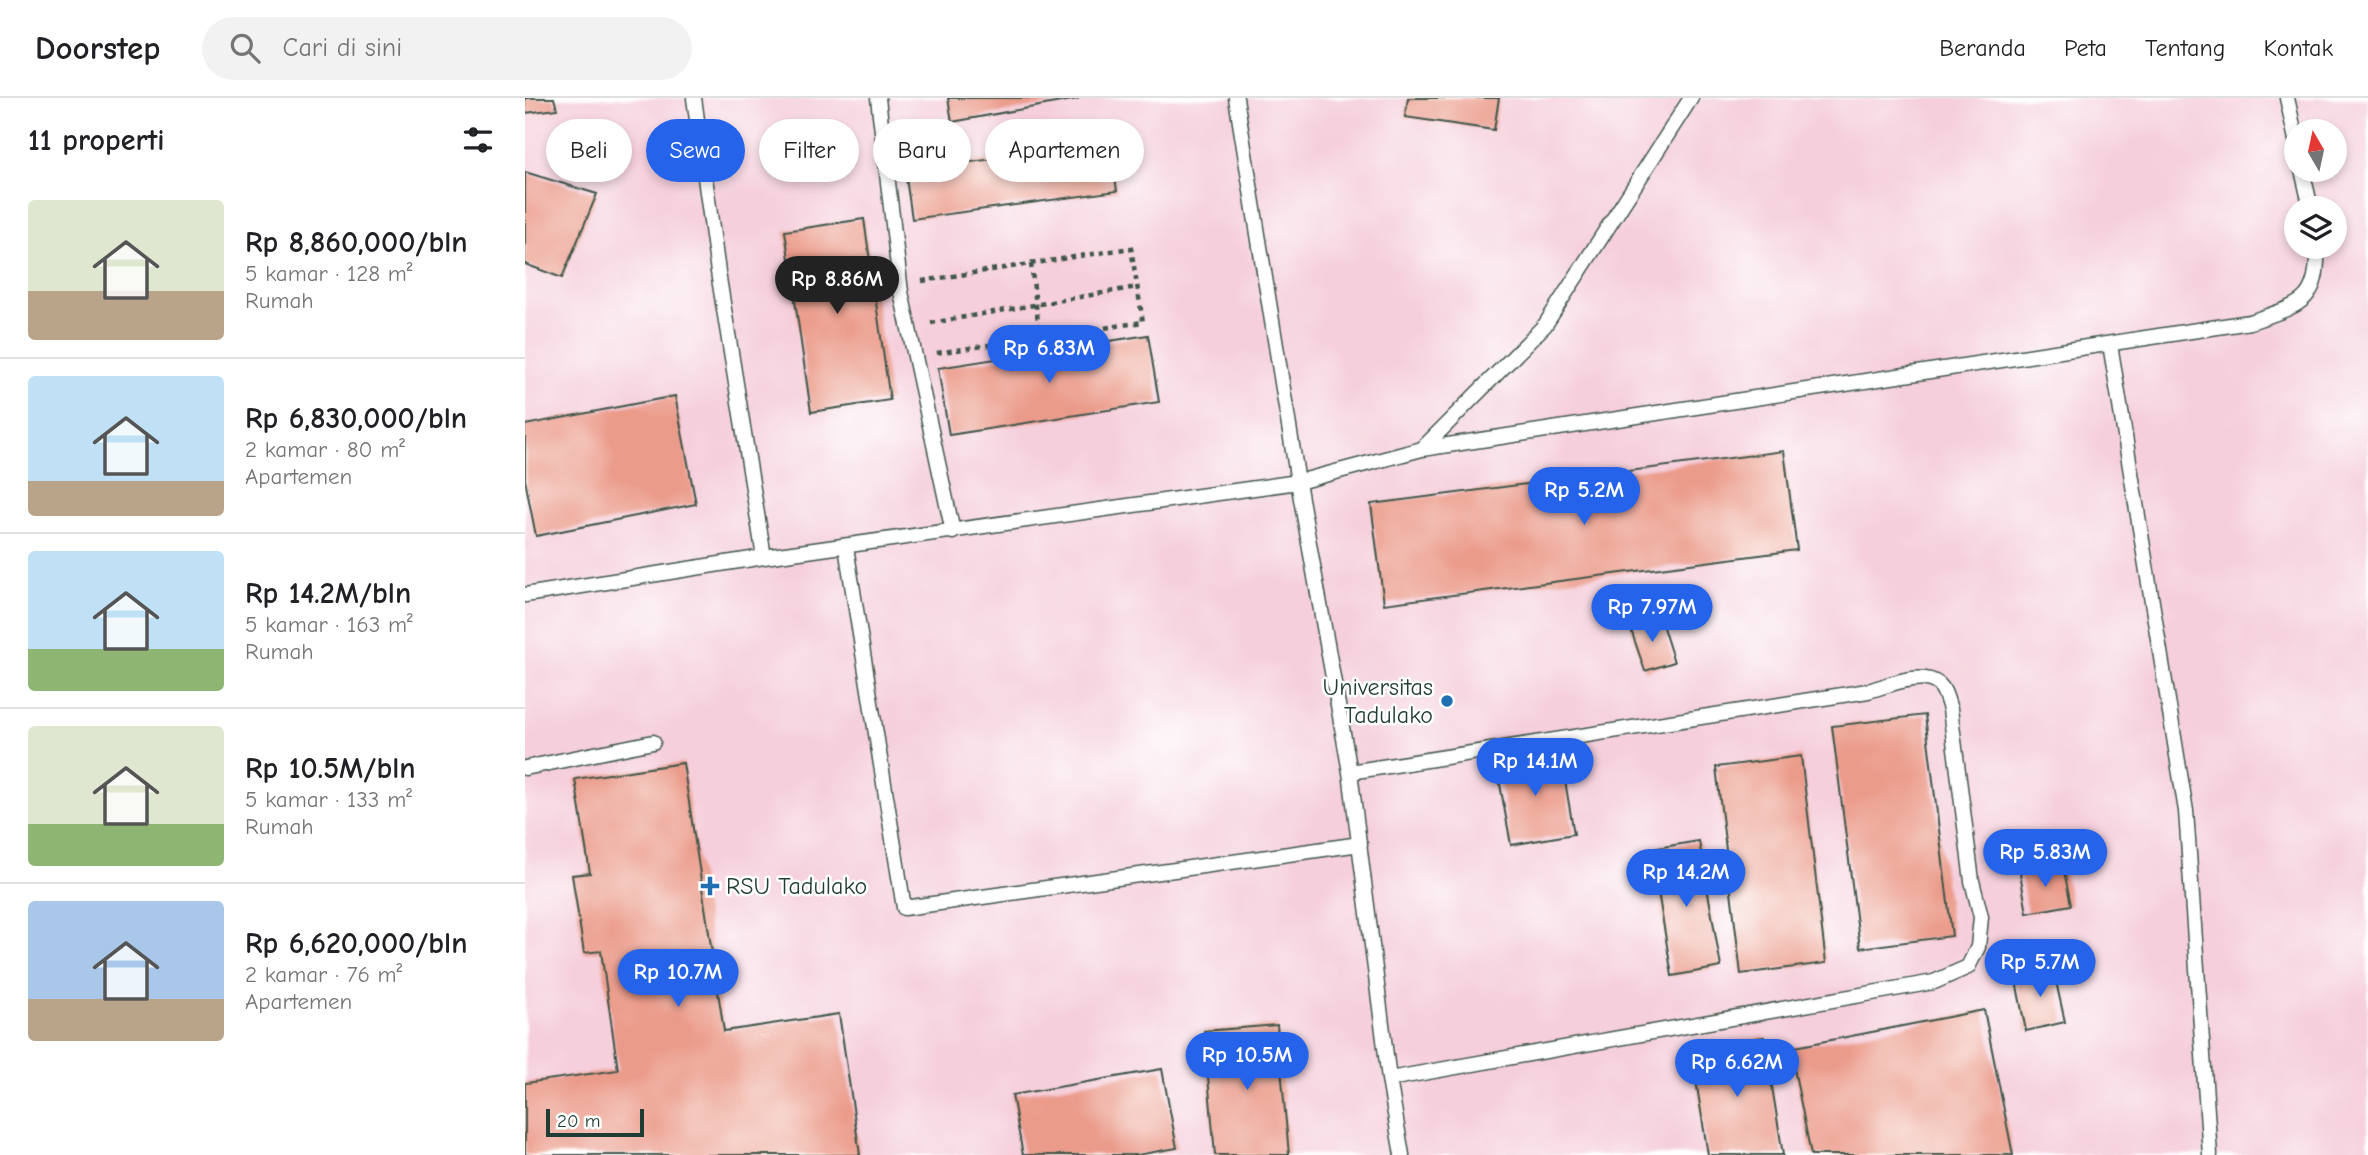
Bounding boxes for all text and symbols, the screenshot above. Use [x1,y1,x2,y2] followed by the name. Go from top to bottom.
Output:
[202,17,692,80] search box
[35,29,160,67] text: Doorstep
[226,29,264,67] icon: search
[282,33,402,63] text: Cari di sini
[1939,34,2026,62] text: Beranda
[2064,34,2107,62] text: Peta
[2145,34,2225,62] text: Tentang
[2263,34,2333,62] text: Kontak
[546,119,632,182] chip: Beli
[646,119,745,182] chip: Sewa
[759,119,859,182] chip: Filter
[873,119,971,182] chip: Baru
[985,119,1144,182] chip: Apartemen
[2284,119,2347,182] north arrow
[2284,119,2347,259] map controls
[459,121,497,159] icon: filters
[28,123,165,158] text: 11 properti
[2284,196,2347,259] button: layers
[245,225,468,260] text: Rp 8,860,000/bln
[84,228,168,312] icon: home
[765,256,909,316] pin: Rp 8.86M
[245,260,413,287] text: 5 kamar · 128 m²
[791,265,883,292] text: Rp 8.86M
[245,287,314,314] text: Rumah
[977,326,1121,385] pin: Rp 6.83M
[1003,334,1095,361] text: Rp 6.83M
[245,401,467,436] text: Rp 6,830,000/bln
[84,404,168,488] icon: home
[245,436,405,463] text: 2 kamar · 80 m²
[245,463,352,490] text: Apartemen
[1519,468,1649,527] pin: Rp 5.2M
[1544,476,1624,503] text: Rp 5.2M
[245,576,411,611] text: Rp 14.2M/bln
[84,579,168,663] icon: home
[1580,584,1724,644] pin: Rp 7.97M
[1607,593,1697,620] text: Rp 7.97M
[245,611,413,638] text: 5 kamar · 163 m²
[245,638,314,665] text: Rumah
[1323,673,1433,729] place label: Universitas Tadulako
[1439,693,1455,709] marker: Universitas Tadulako
[1463,738,1607,798] pin: Rp 14.1M
[1493,747,1577,774] text: Rp 14.1M
[245,751,416,786] text: Rp 10.5M/bln
[84,754,168,838] icon: home
[245,786,412,813] text: 5 kamar · 133 m²
[245,813,314,840] text: Rumah
[1973,830,2117,889] pin: Rp 5.83M
[1999,838,2091,865] text: Rp 5.83M
[1614,850,1758,909] pin: Rp 14.2M
[1642,858,1730,885] text: Rp 14.2M
[726,872,867,900] place label: RSU Tadulako
[700,876,720,896] marker: RSU Tadulako
[245,926,467,961] text: Rp 6,620,000/bln
[84,929,168,1013] icon: home
[1975,940,2105,999] pin: Rp 5.7M
[2001,948,2079,975] text: Rp 5.7M
[606,950,750,1009] pin: Rp 10.7M
[634,958,722,985] text: Rp 10.7M
[245,961,402,988] text: 2 kamar · 76 m²
[245,988,352,1015] text: Apartemen
[1175,1032,1319,1092] pin: Rp 10.5M
[1665,1040,1809,1099] pin: Rp 6.62M
[1202,1041,1292,1068] text: Rp 10.5M
[1691,1048,1783,1075] text: Rp 6.62M
[546,1106,644,1138] scale bar
[557,1110,601,1132] text: 20 m

